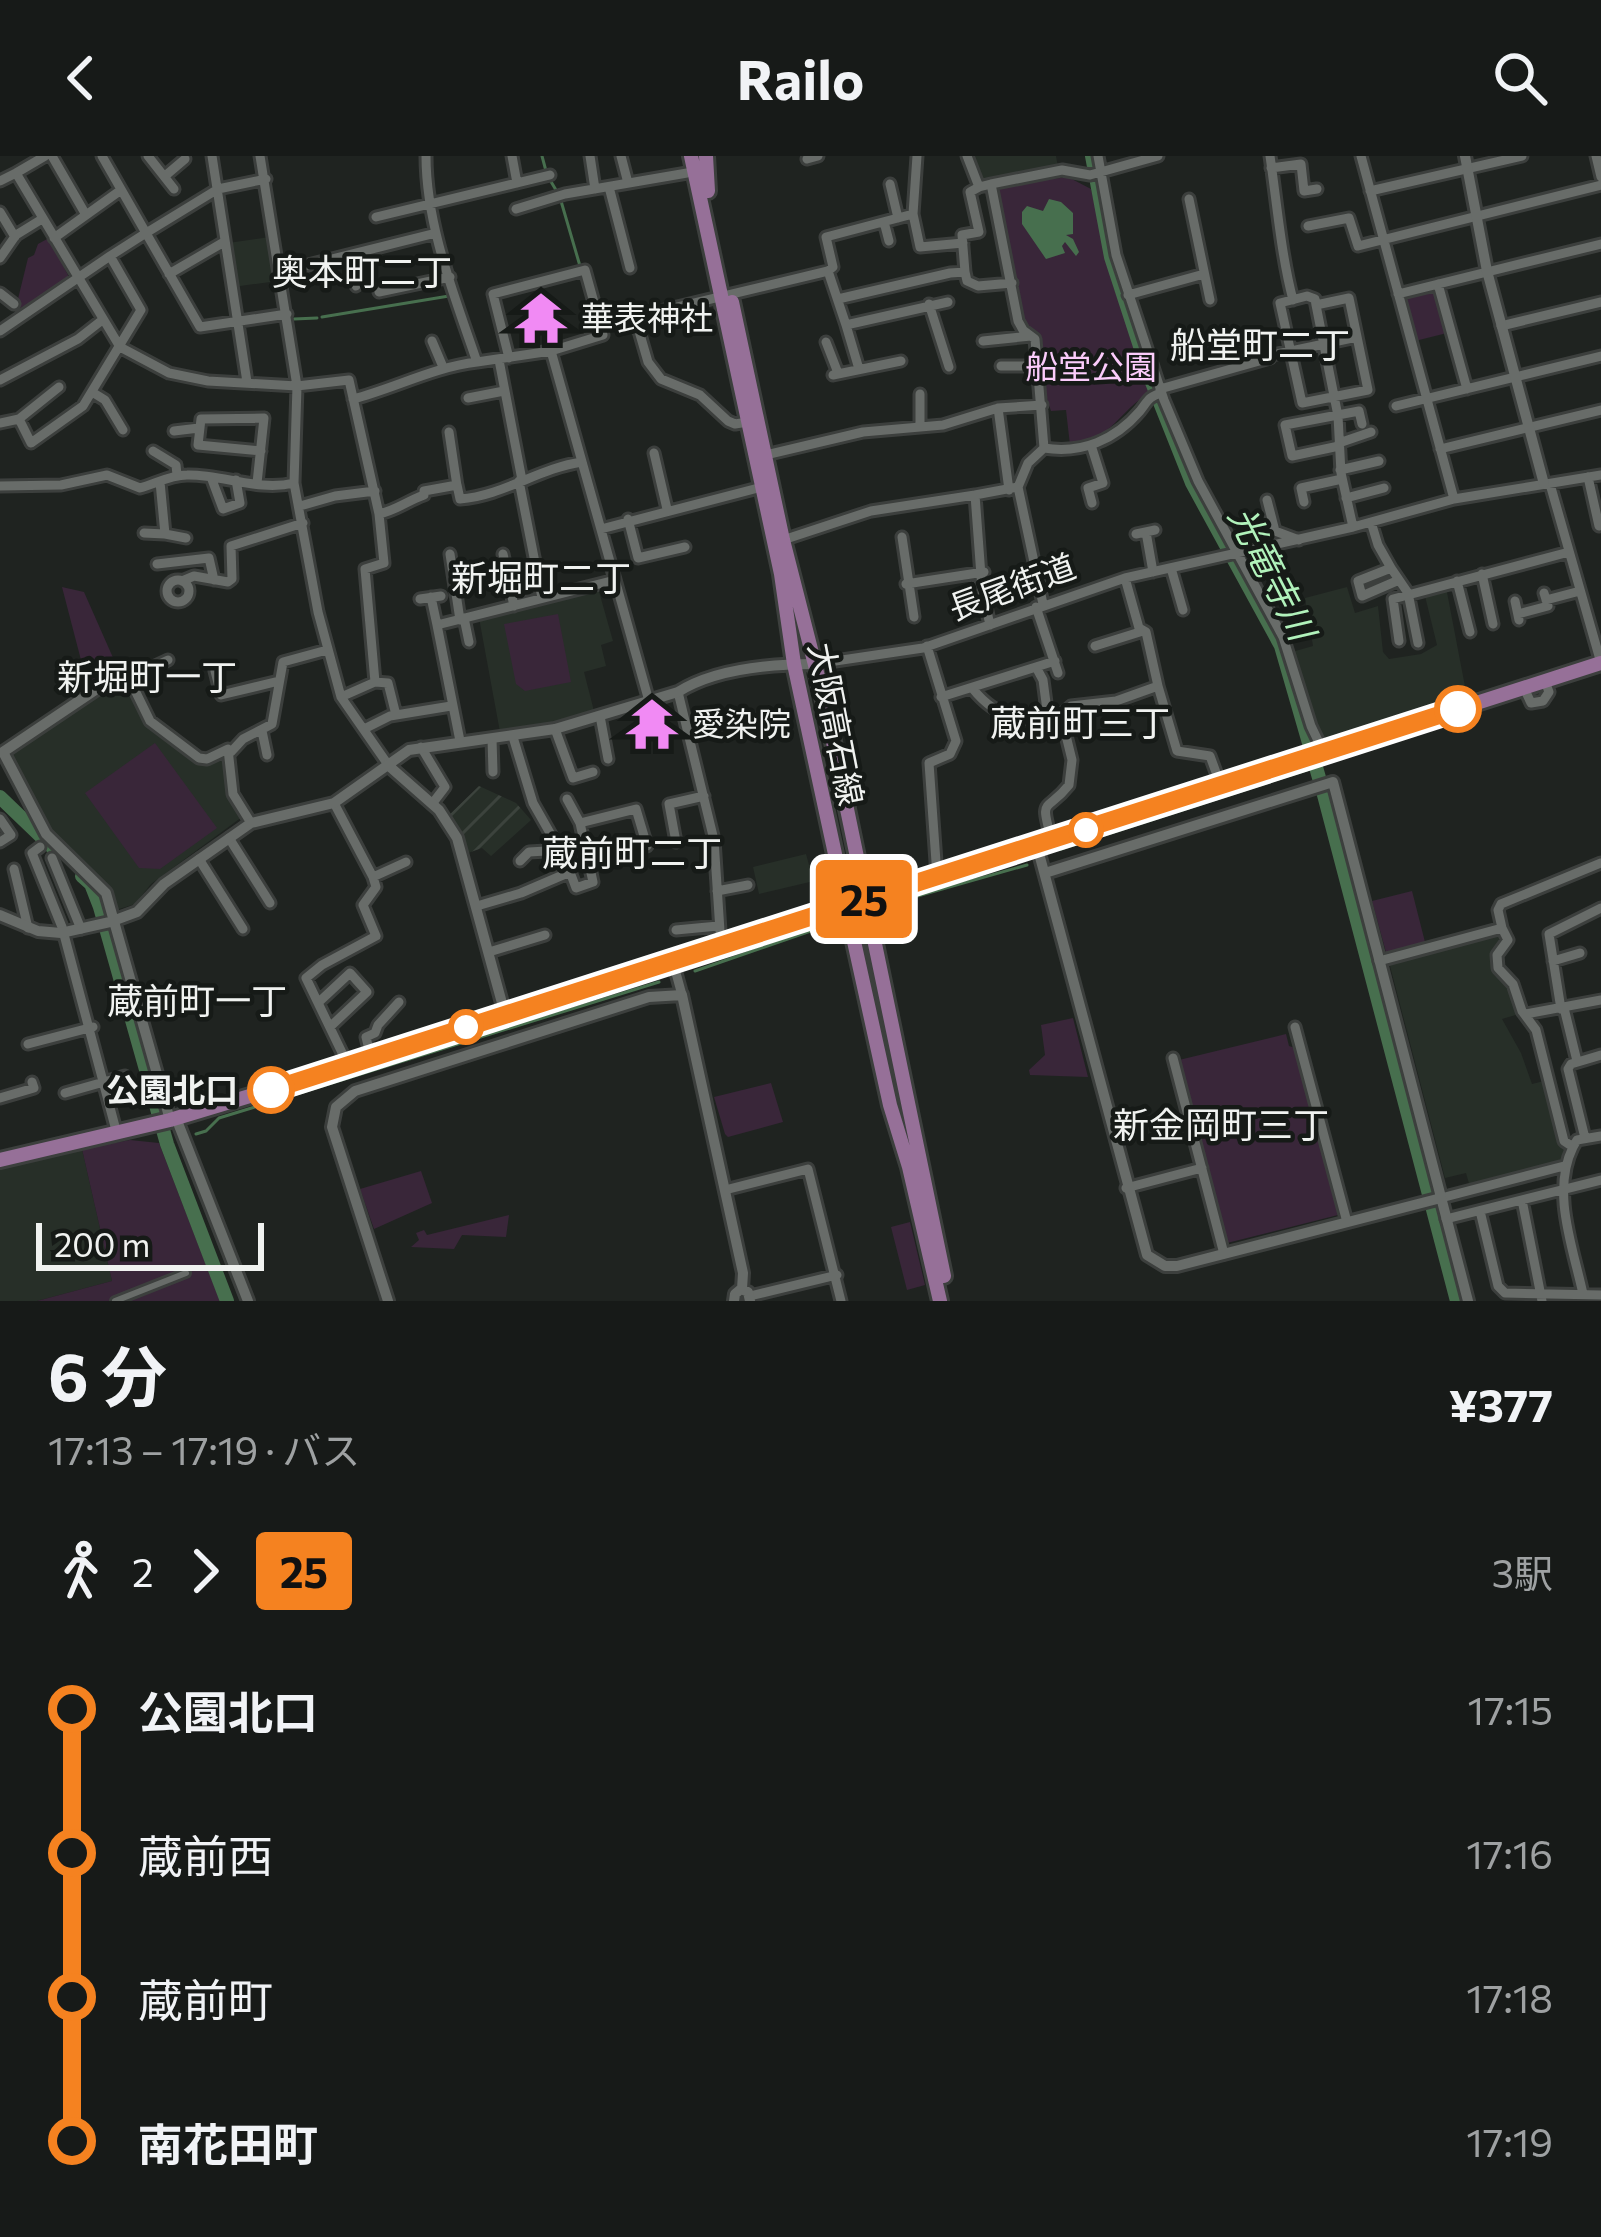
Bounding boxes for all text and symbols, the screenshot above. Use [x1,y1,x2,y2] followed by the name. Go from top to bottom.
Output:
[48,45,114,111] icon: back
[737,45,864,111] text: Railo
[1487,45,1553,111] icon: search
[272,248,452,292] district label: 奥本町二丁
[512,289,570,347] temple icon: 華表神社
[581,296,713,337] place label: 華表神社
[1170,321,1350,365] district label: 船堂町二丁
[1025,345,1157,386] park label: 船堂公園
[1221,498,1328,650] water label: 光竜寺川
[942,544,1081,627] street label: 長尾街道
[451,554,631,598] district label: 新堀町二丁
[802,639,873,809] street label: 大阪高石線
[57,653,237,697] district label: 新堀町一丁
[1436,687,1480,731] unlabelled marker
[623,695,681,753] temple icon: 愛染院
[990,699,1170,743] district label: 蔵前町三丁
[692,702,791,743] place label: 愛染院
[1070,814,1102,846] unlabelled marker
[542,829,722,873] district label: 蔵前町二丁
[810,860,918,938] line badge: 25
[840,873,888,925] text: 25
[107,977,287,1021] district label: 蔵前町一丁
[450,1011,482,1043] unlabelled marker
[106,1068,238,1109] place label: 公園北口
[249,1068,293,1112] marker: 公園北口
[1113,1101,1329,1145] district label: 新金岡町三丁
[36,1217,264,1270] scale bar
[54,1223,150,1264] text: 200 m
[48,1334,167,1415] text: 6 分
[1449,1376,1553,1431] text: ¥377
[48,1425,360,1473] text: 17:13 – 17:19 · バス
[48,1538,114,1604] icon: walk
[172,1538,238,1604] icon: forward
[280,1545,328,1597] text: 25
[132,1547,154,1595] text: 2
[1492,1548,1553,1596] text: 3駅
[138,1683,318,1738] text: 公園北口
[1467,1685,1553,1733] text: 17:15
[138,1827,273,1882] text: 蔵前西
[1466,1829,1553,1877] text: 17:16
[138,1971,273,2026] text: 蔵前町
[1466,1973,1553,2021] text: 17:18
[138,2115,318,2170] text: 南花田町
[1466,2117,1553,2165] text: 17:19

